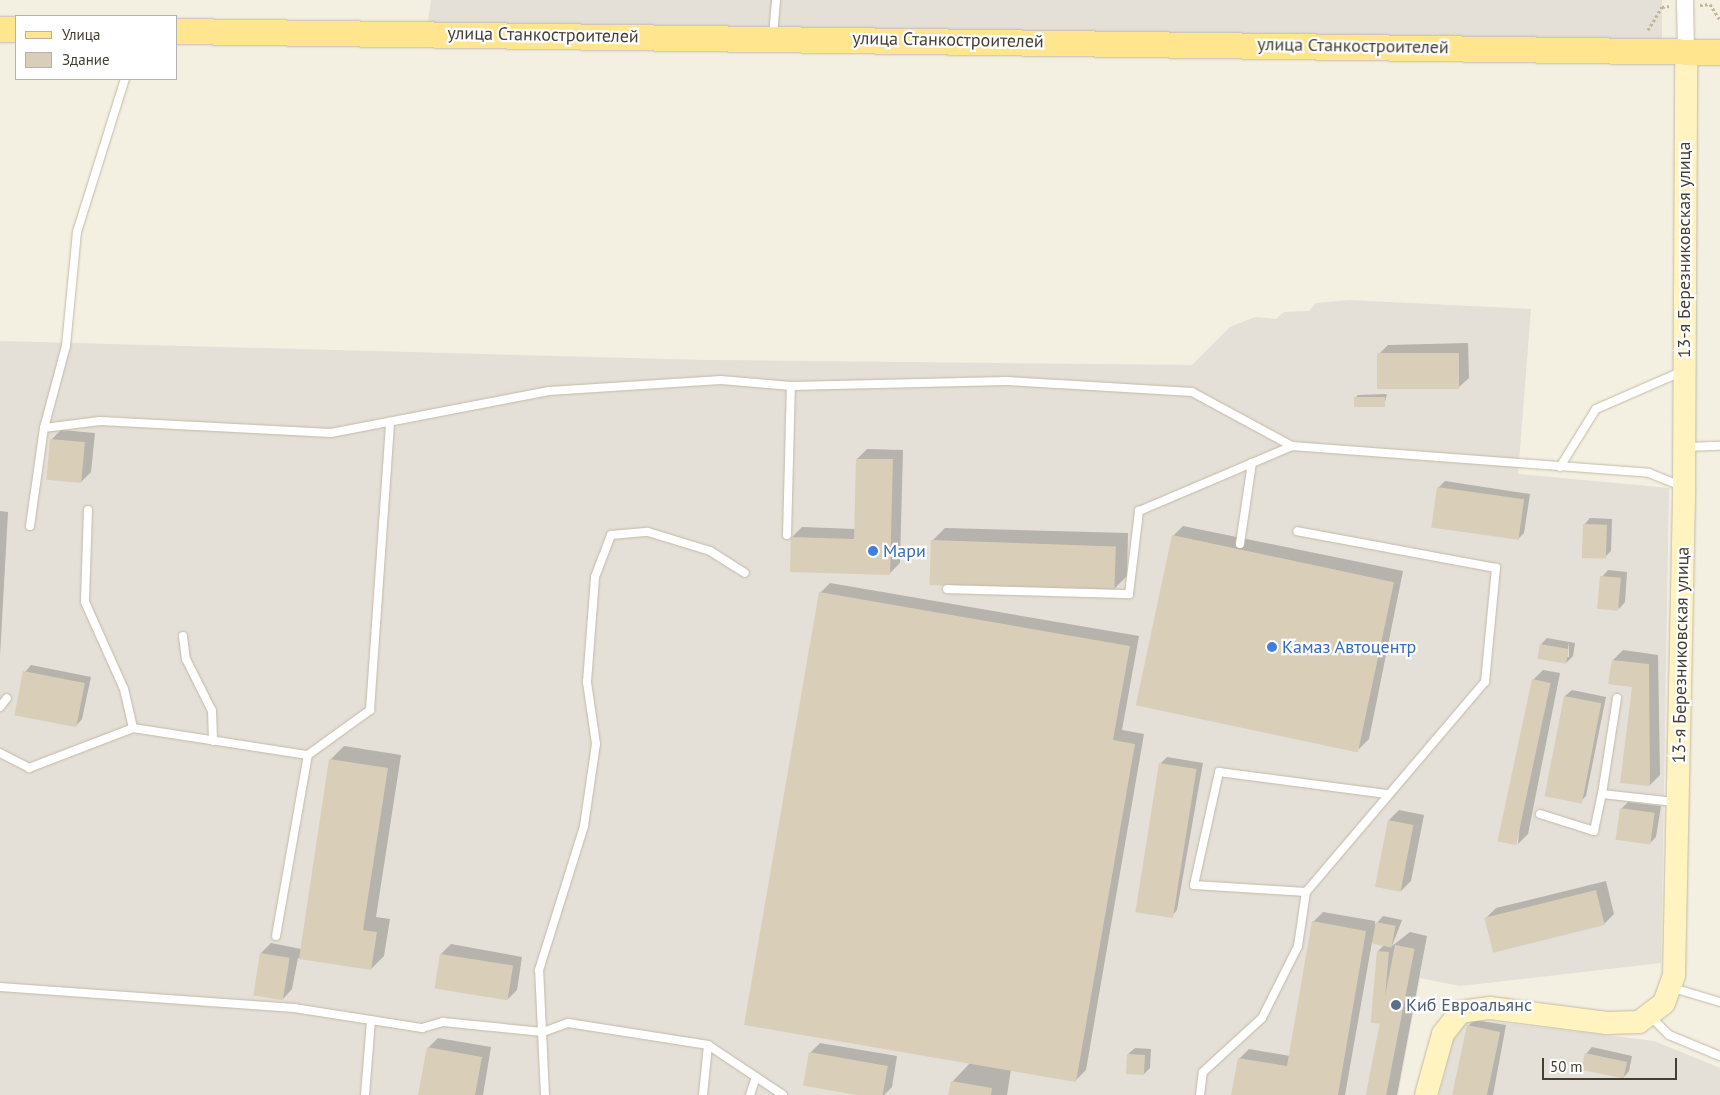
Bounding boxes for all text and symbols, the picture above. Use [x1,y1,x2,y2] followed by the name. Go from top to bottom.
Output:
[15,15,178,80] legend
[447,23,639,47] street label: улица Станкостроителей
[62,25,100,44] text: Улица
[852,28,1044,52] street label: улица Станкостроителей
[1257,34,1449,58] street label: улица Станкостроителей
[62,50,110,69] text: Здание
[1673,142,1695,358] street label: 13-я Березниковская улица
[883,540,926,562] place label: Мари
[867,545,879,557] marker: Мари
[1668,546,1694,764] street label: 13-я Березниковская улица
[1282,636,1417,658] place label: Камаз Автоцентр
[1266,641,1278,653] marker: Камаз Автоцентр
[1406,994,1532,1016] place label: Киб Евроальянс
[1390,999,1402,1011] marker: Киб Евроальянс
[1545,1048,1680,1080] scale bar
[1550,1057,1583,1076] text: 50 m

